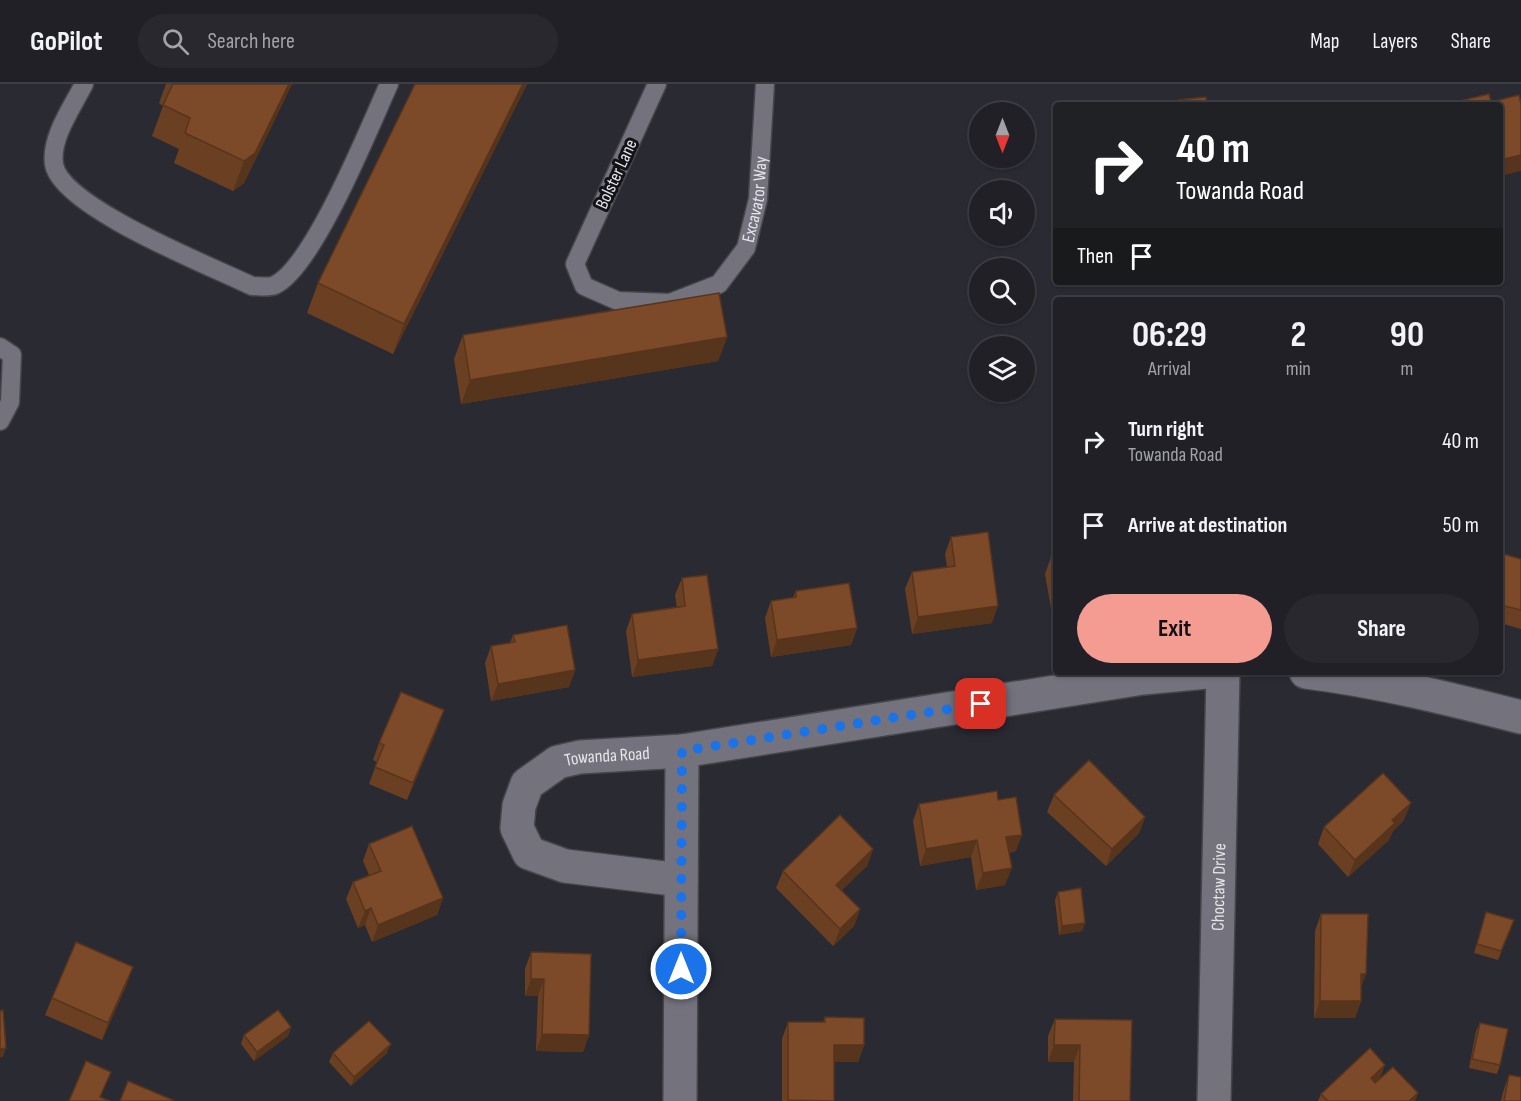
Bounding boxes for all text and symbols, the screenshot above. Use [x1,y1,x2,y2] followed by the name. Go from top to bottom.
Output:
[138,14,558,68] search box
[30,25,102,58] text: GoPilot
[159,25,192,58] icon: search
[207,28,295,55] text: Search here
[1310,29,1339,54] text: Map
[1372,29,1418,54] text: Layers
[1451,29,1491,54] text: Share
[969,102,1035,168] north arrow
[969,102,1035,402] map controls
[1176,124,1250,175] text: 40 m
[1077,126,1155,204] icon: right
[591,136,642,212] street label: Bolster Lane
[738,156,772,245] street label: Excavator Way
[1176,175,1304,207] text: Towanda Road
[969,180,1035,246] button: sound
[1125,240,1158,273] icon: arrive
[1077,243,1113,270] text: Then
[969,258,1035,324] button: search
[1132,314,1207,357] text: 06:29
[1290,314,1306,357] text: 2
[1390,314,1424,357] text: 90
[969,336,1035,402] button: layers
[1148,357,1191,381] text: Arrival
[1286,357,1311,381] text: min
[1401,357,1413,381] text: m
[1128,416,1204,443] text: Turn right
[1077,425,1110,458] icon: right
[1442,428,1479,455] text: 40 m
[1128,443,1223,467] text: Towanda Road
[1077,509,1110,542] icon: arrive
[1128,512,1287,539] text: Arrive at destination
[1443,512,1479,539] text: 50 m
[1077,594,1272,663] button: Exit
[1284,594,1479,663] button: Share
[955,678,1006,729] pin
[964,687,997,720] icon: arrive
[563,743,650,771] street label: Towanda Road
[1208,843,1230,931] street label: Choctaw Drive
[649,937,713,1001] position arrow

